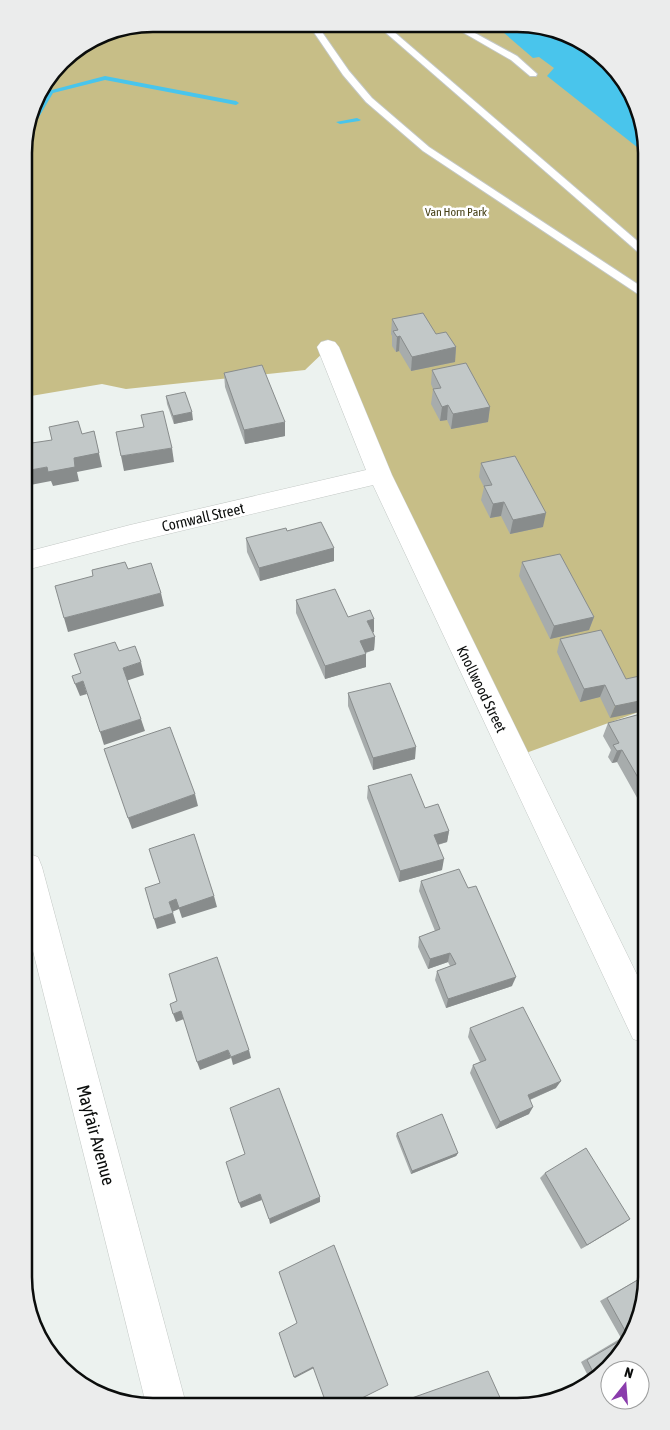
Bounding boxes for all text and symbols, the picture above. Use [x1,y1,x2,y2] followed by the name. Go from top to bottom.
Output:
[425,205,488,219] park label: Van Horn Park
[160,499,246,535] street label: Cornwall Street
[454,643,510,735] street label: Knollwood Street
[73,1083,119,1187] street label: Mayfair Avenue
[600,1360,650,1410] north arrow
[623,1364,635,1381] text: N

